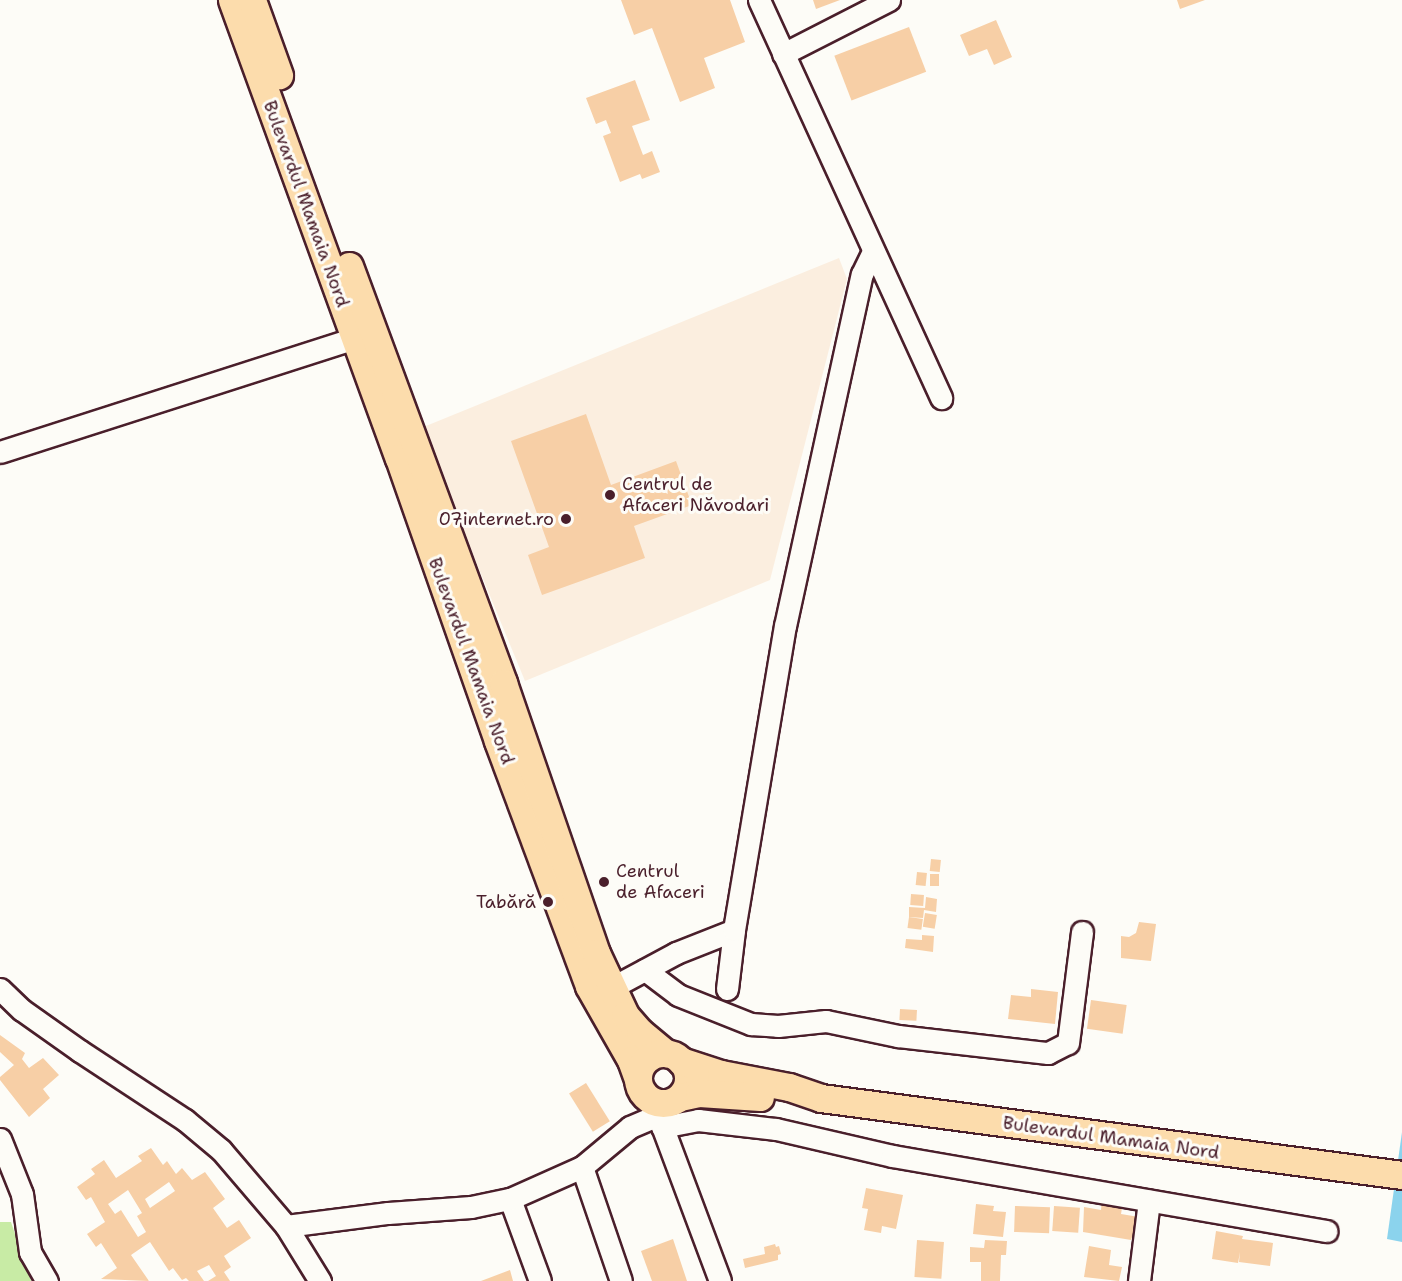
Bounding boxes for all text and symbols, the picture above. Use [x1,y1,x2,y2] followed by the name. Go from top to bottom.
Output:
[259,98,353,310] street label: Bulevardul Mamaia Nord
[622,474,769,516] place label: Centrul de Afaceri Năvodari
[603,488,617,502] marker: Centrul de Afaceri Năvodari
[438,508,554,530] place label: 07internet.ro
[559,512,573,526] marker: 07internet.ro
[424,555,518,767] street label: Bulevardul Mamaia Nord
[616,861,705,904] place label: Centrul de Afaceri
[597,875,611,889] marker: Centrul de Afaceri
[476,891,536,913] place label: Tabără
[541,895,555,909] marker: Tabără
[1002,1112,1220,1164] street label: Bulevardul Mamaia Nord

